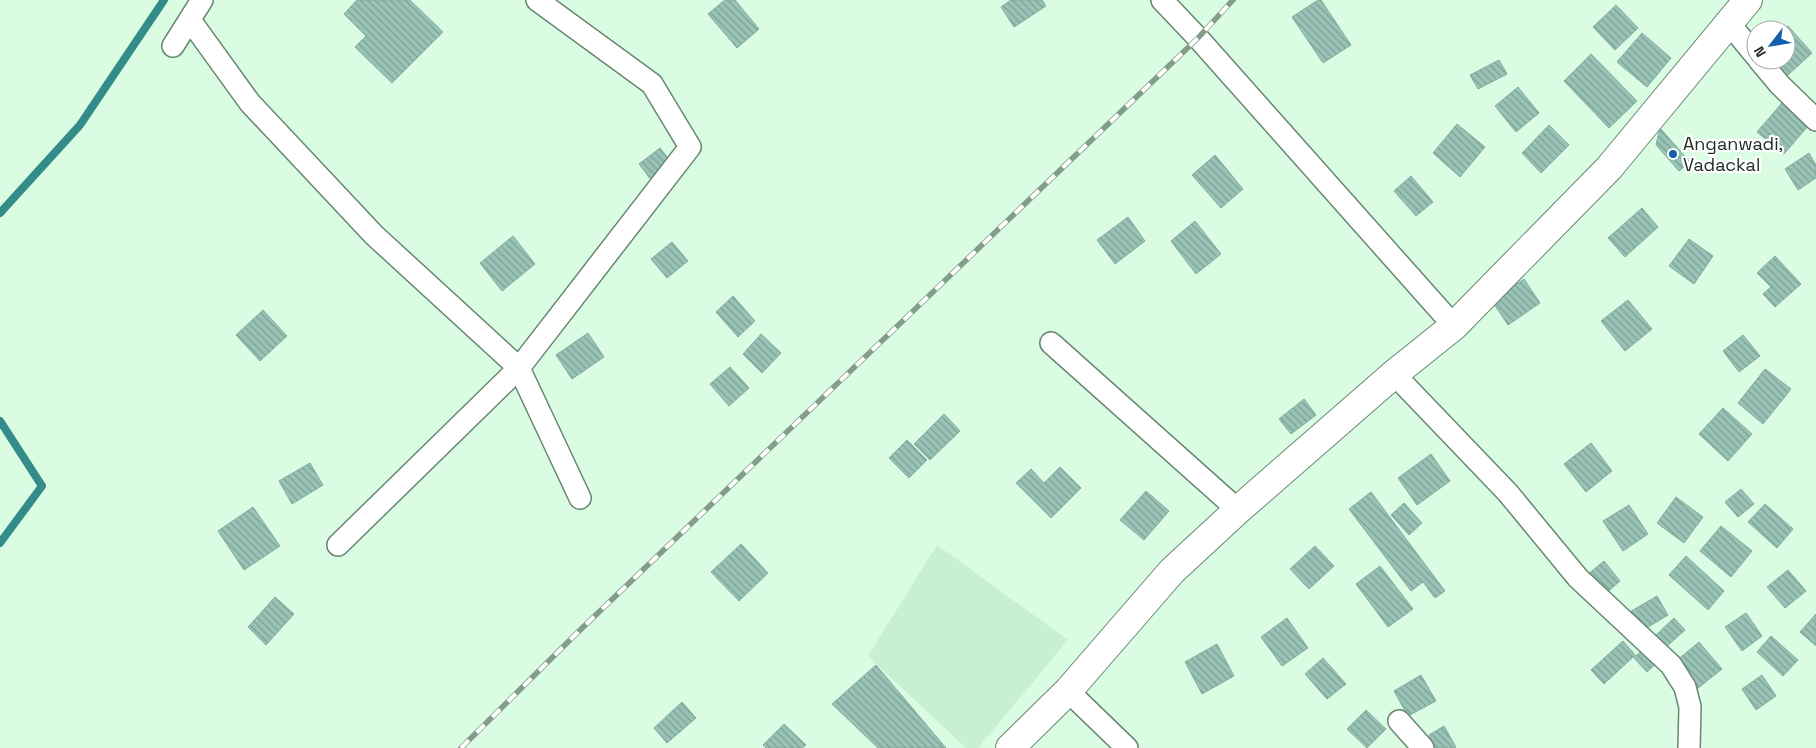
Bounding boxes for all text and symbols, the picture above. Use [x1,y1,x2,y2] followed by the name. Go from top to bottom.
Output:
[1746,20,1796,70] north arrow
[1750,43,1770,60] text: N
[1683,132,1783,176] place label: Anganwadi, Vadackal
[1667,148,1679,160] marker: Anganwadi, Vadackal

